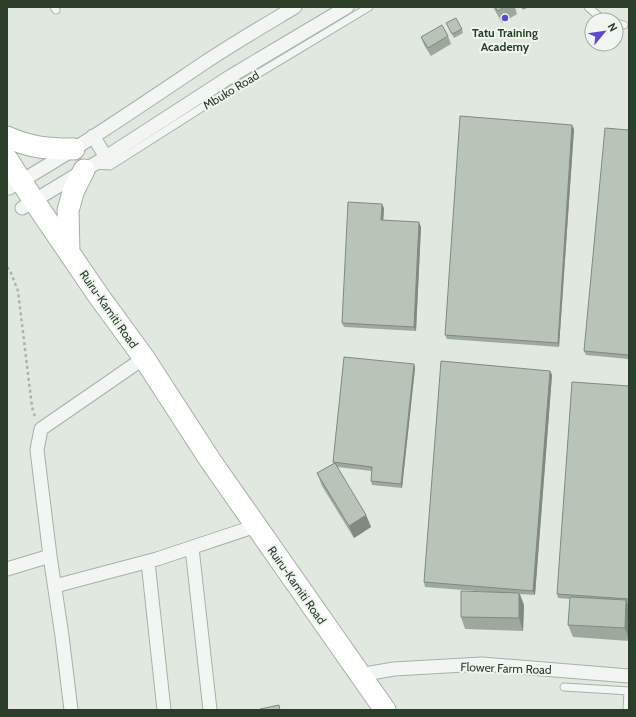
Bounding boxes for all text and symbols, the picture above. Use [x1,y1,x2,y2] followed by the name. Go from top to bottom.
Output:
[584,12,624,52] north arrow
[500,13,510,23] marker: Tatu Training Academy
[605,20,621,34] text: N
[472,25,538,54] place label: Tatu Training Academy
[200,67,262,113] street label: Mbuko Road
[76,267,142,351] street label: Ruiru-Kamiti Road
[264,543,330,627] street label: Ruiru-Kamiti Road
[460,659,552,677] street label: Flower Farm Road

